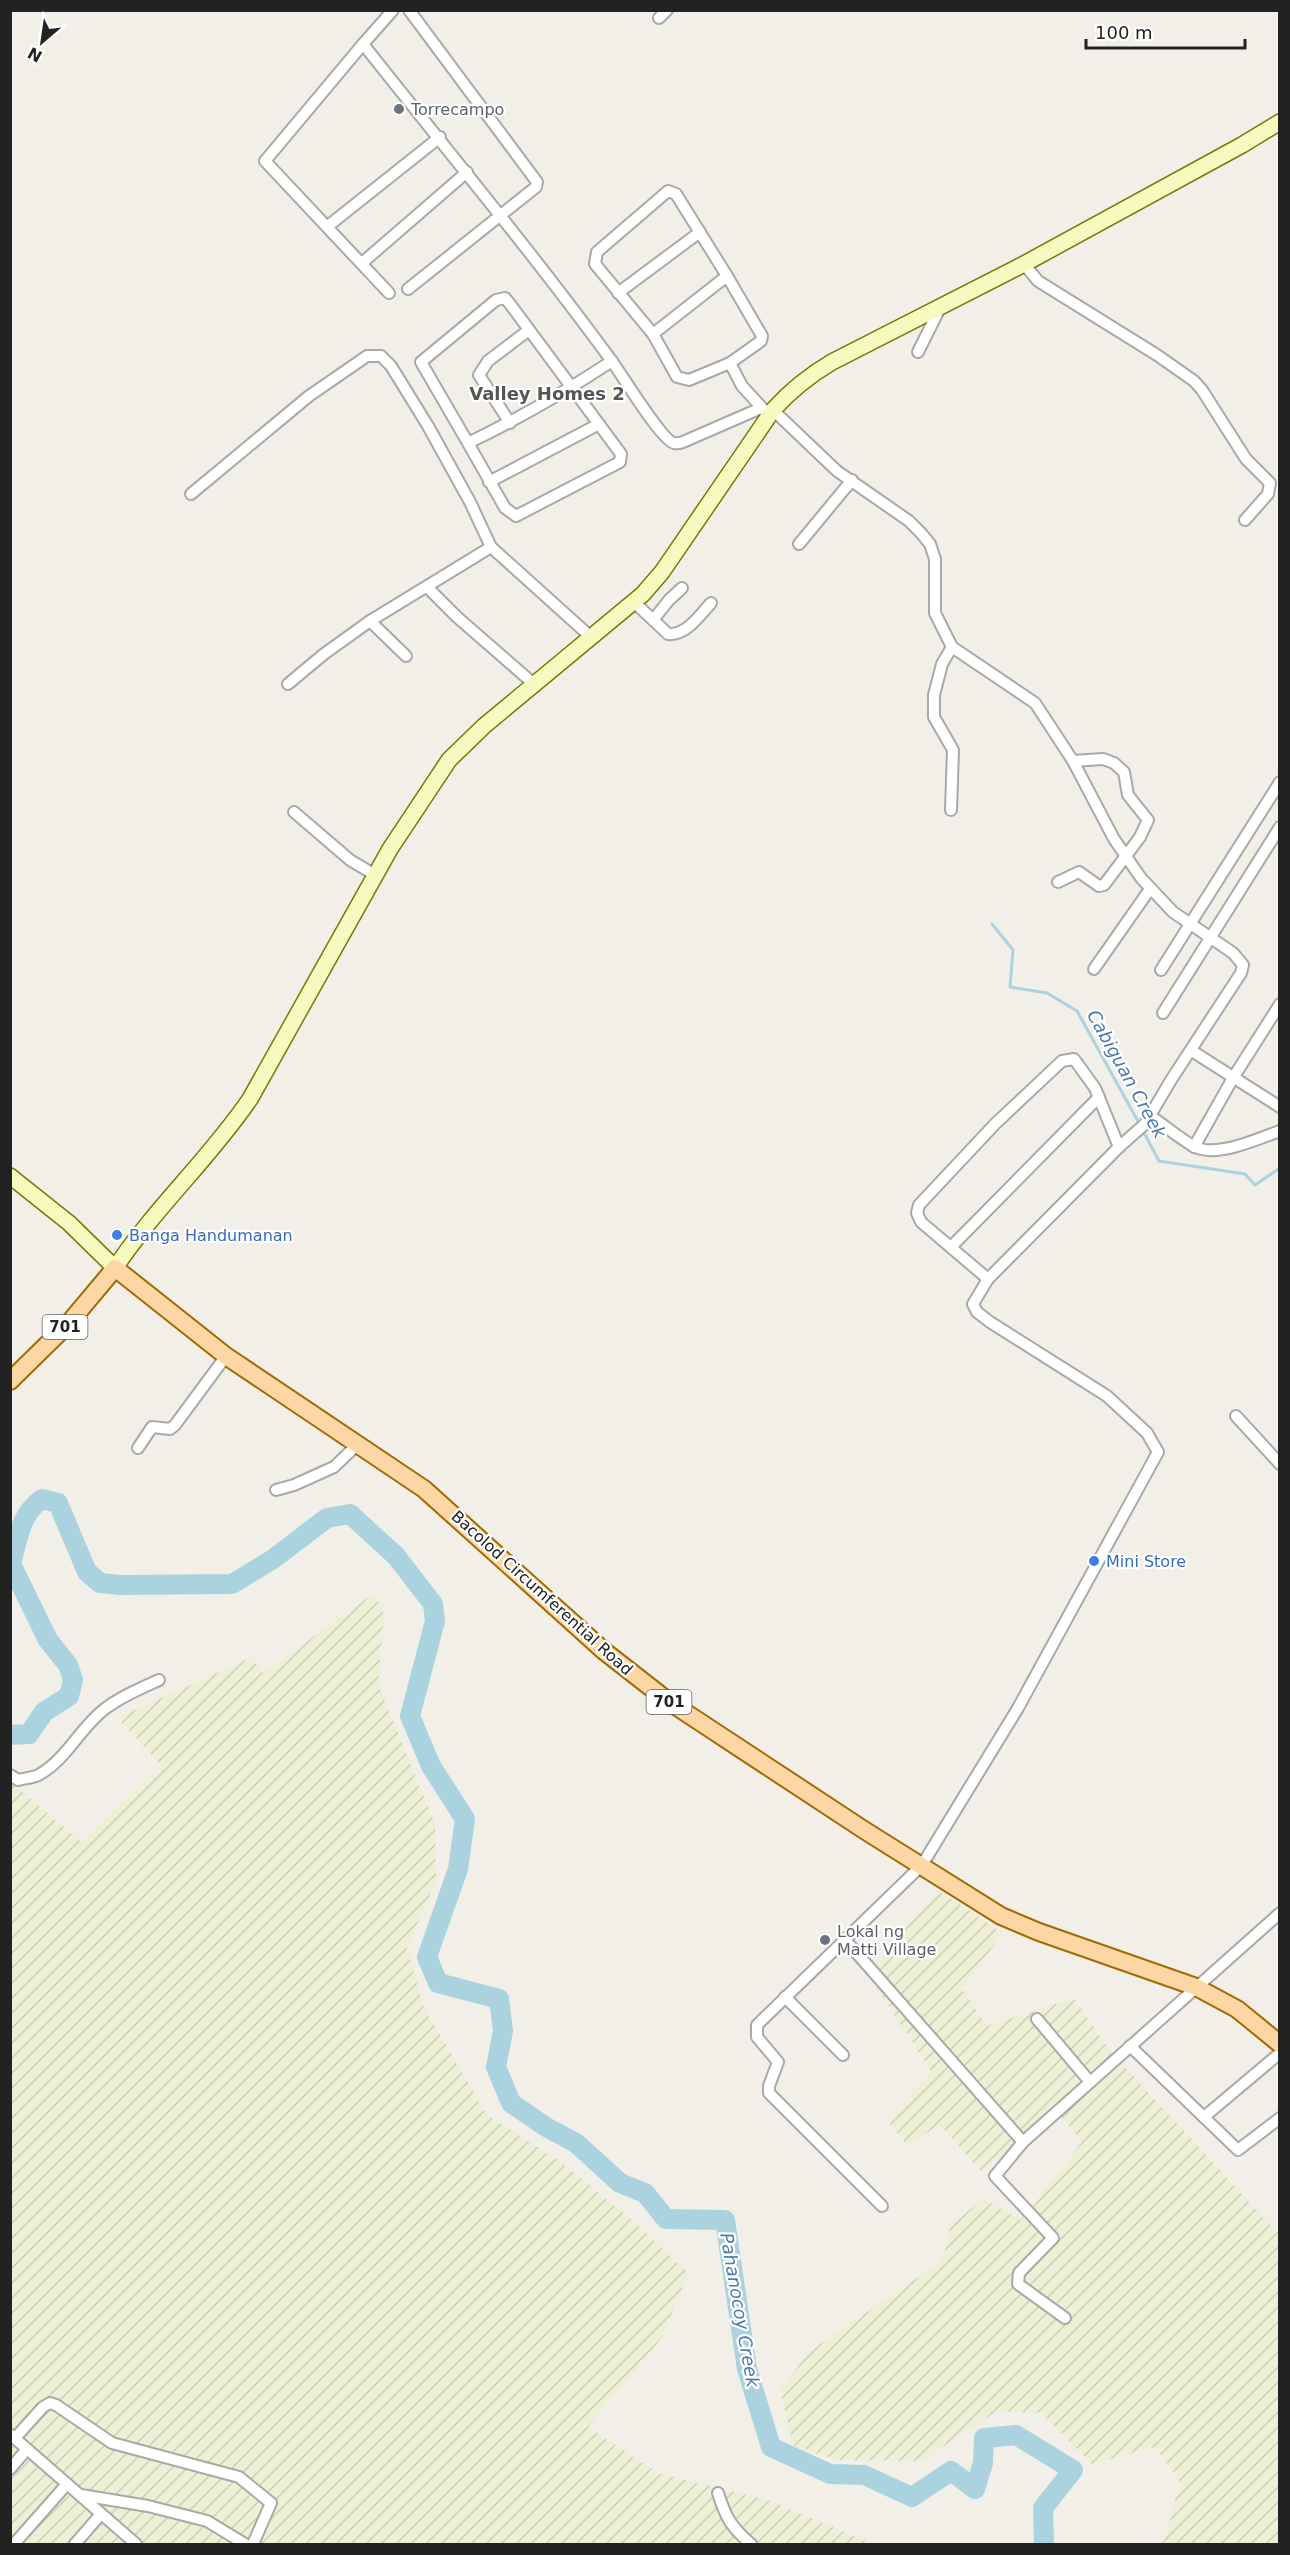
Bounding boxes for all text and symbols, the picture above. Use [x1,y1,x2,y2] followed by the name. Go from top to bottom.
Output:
[12,12,72,72] north arrow
[1086,12,1245,50] scale bar
[1095,22,1153,43] text: 100 m
[25,43,45,66] text: N
[410,100,504,119] place label: Torrecampo
[392,102,406,116] marker: Torrecampo
[469,383,625,404] district label: Valley Homes 2
[1083,1006,1172,1143] water label: Cabiguan Creek
[129,1226,293,1245] place label: Banga Handumanan
[110,1228,124,1242] marker: Banga Handumanan
[42,1315,88,1339] road number: 701
[448,1507,636,1679] street label: Bacolod Circumferential Road
[1106,1552,1186,1571] place label: Mini Store
[1087,1554,1101,1568] marker: Mini Store
[646,1690,692,1714] road number: 701
[837,1922,936,1959] place label: Lokal ng Matti Village
[818,1933,832,1947] marker: Lokal ng Matti Village
[716,2231,764,2390] water label: Pahanocoy Creek

